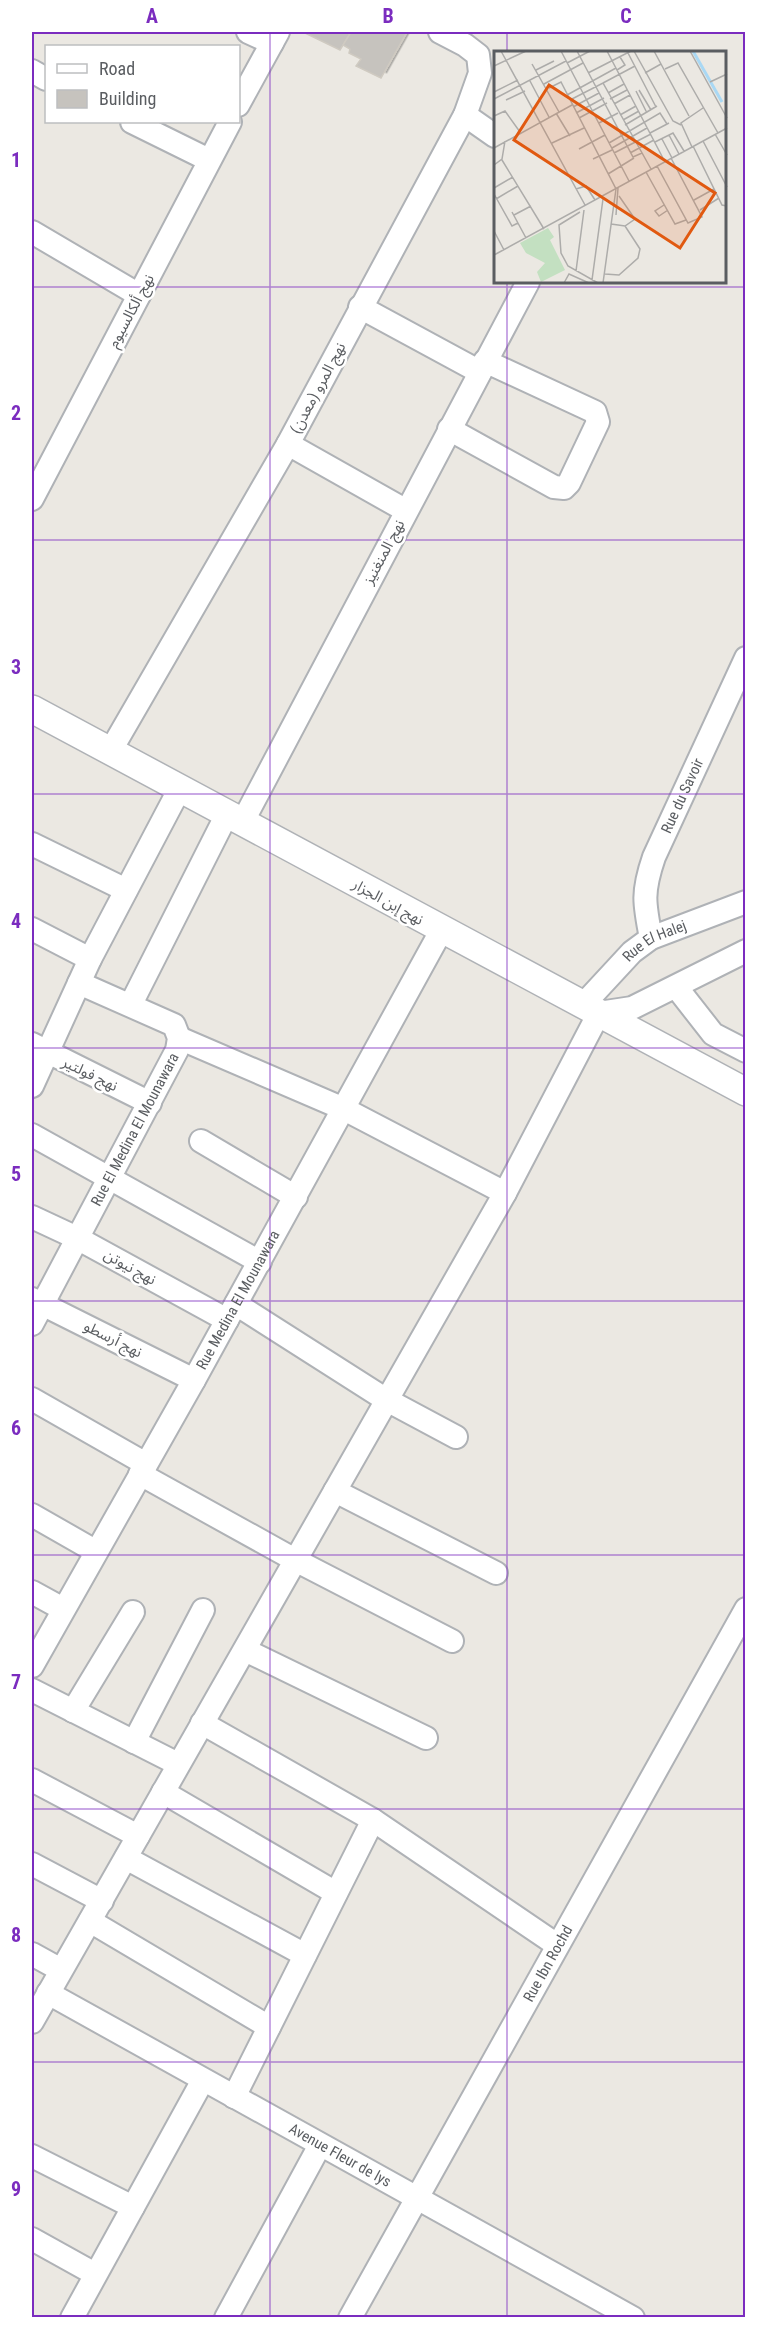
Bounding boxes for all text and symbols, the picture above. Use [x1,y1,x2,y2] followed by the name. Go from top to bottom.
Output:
[146,4,158,28] text: A
[382,4,394,28] text: B
[620,4,632,28] text: C
[45,45,240,123] legend
[494,51,726,284] inset map
[99,58,135,79] text: Road
[99,88,156,109] text: Building
[11,148,21,172] text: 1
[104,271,161,352] street label: نهج ألكالسيوم
[286,339,352,438] street label: نهج المرو (معدن)
[11,401,21,425] text: 2
[359,517,411,590] street label: نهج المنغنيز
[11,655,21,679] text: 3
[657,755,708,836] street label: Rue du Savoir
[347,875,427,932] street label: نهج إبن الجزار
[11,909,21,933] text: 4
[619,916,689,965] street label: Rue El Halej
[87,1050,183,1209] street label: Rue El Medina El Mounawara
[57,1052,121,1098] street label: نهج فولتير
[11,1162,21,1186] text: 5
[192,1227,284,1373] street label: Rue Medina El Mounawara
[99,1245,159,1291] street label: نهج نيوتن
[80,1317,145,1364] street label: نهج أرسطو
[11,1416,21,1440] text: 6
[11,1670,21,1694] text: 7
[519,1922,576,2005] street label: Rue Ibn Rochd
[11,1923,21,1947] text: 8
[286,2120,394,2191] street label: Avenue Fleur de lys
[11,2177,21,2201] text: 9

